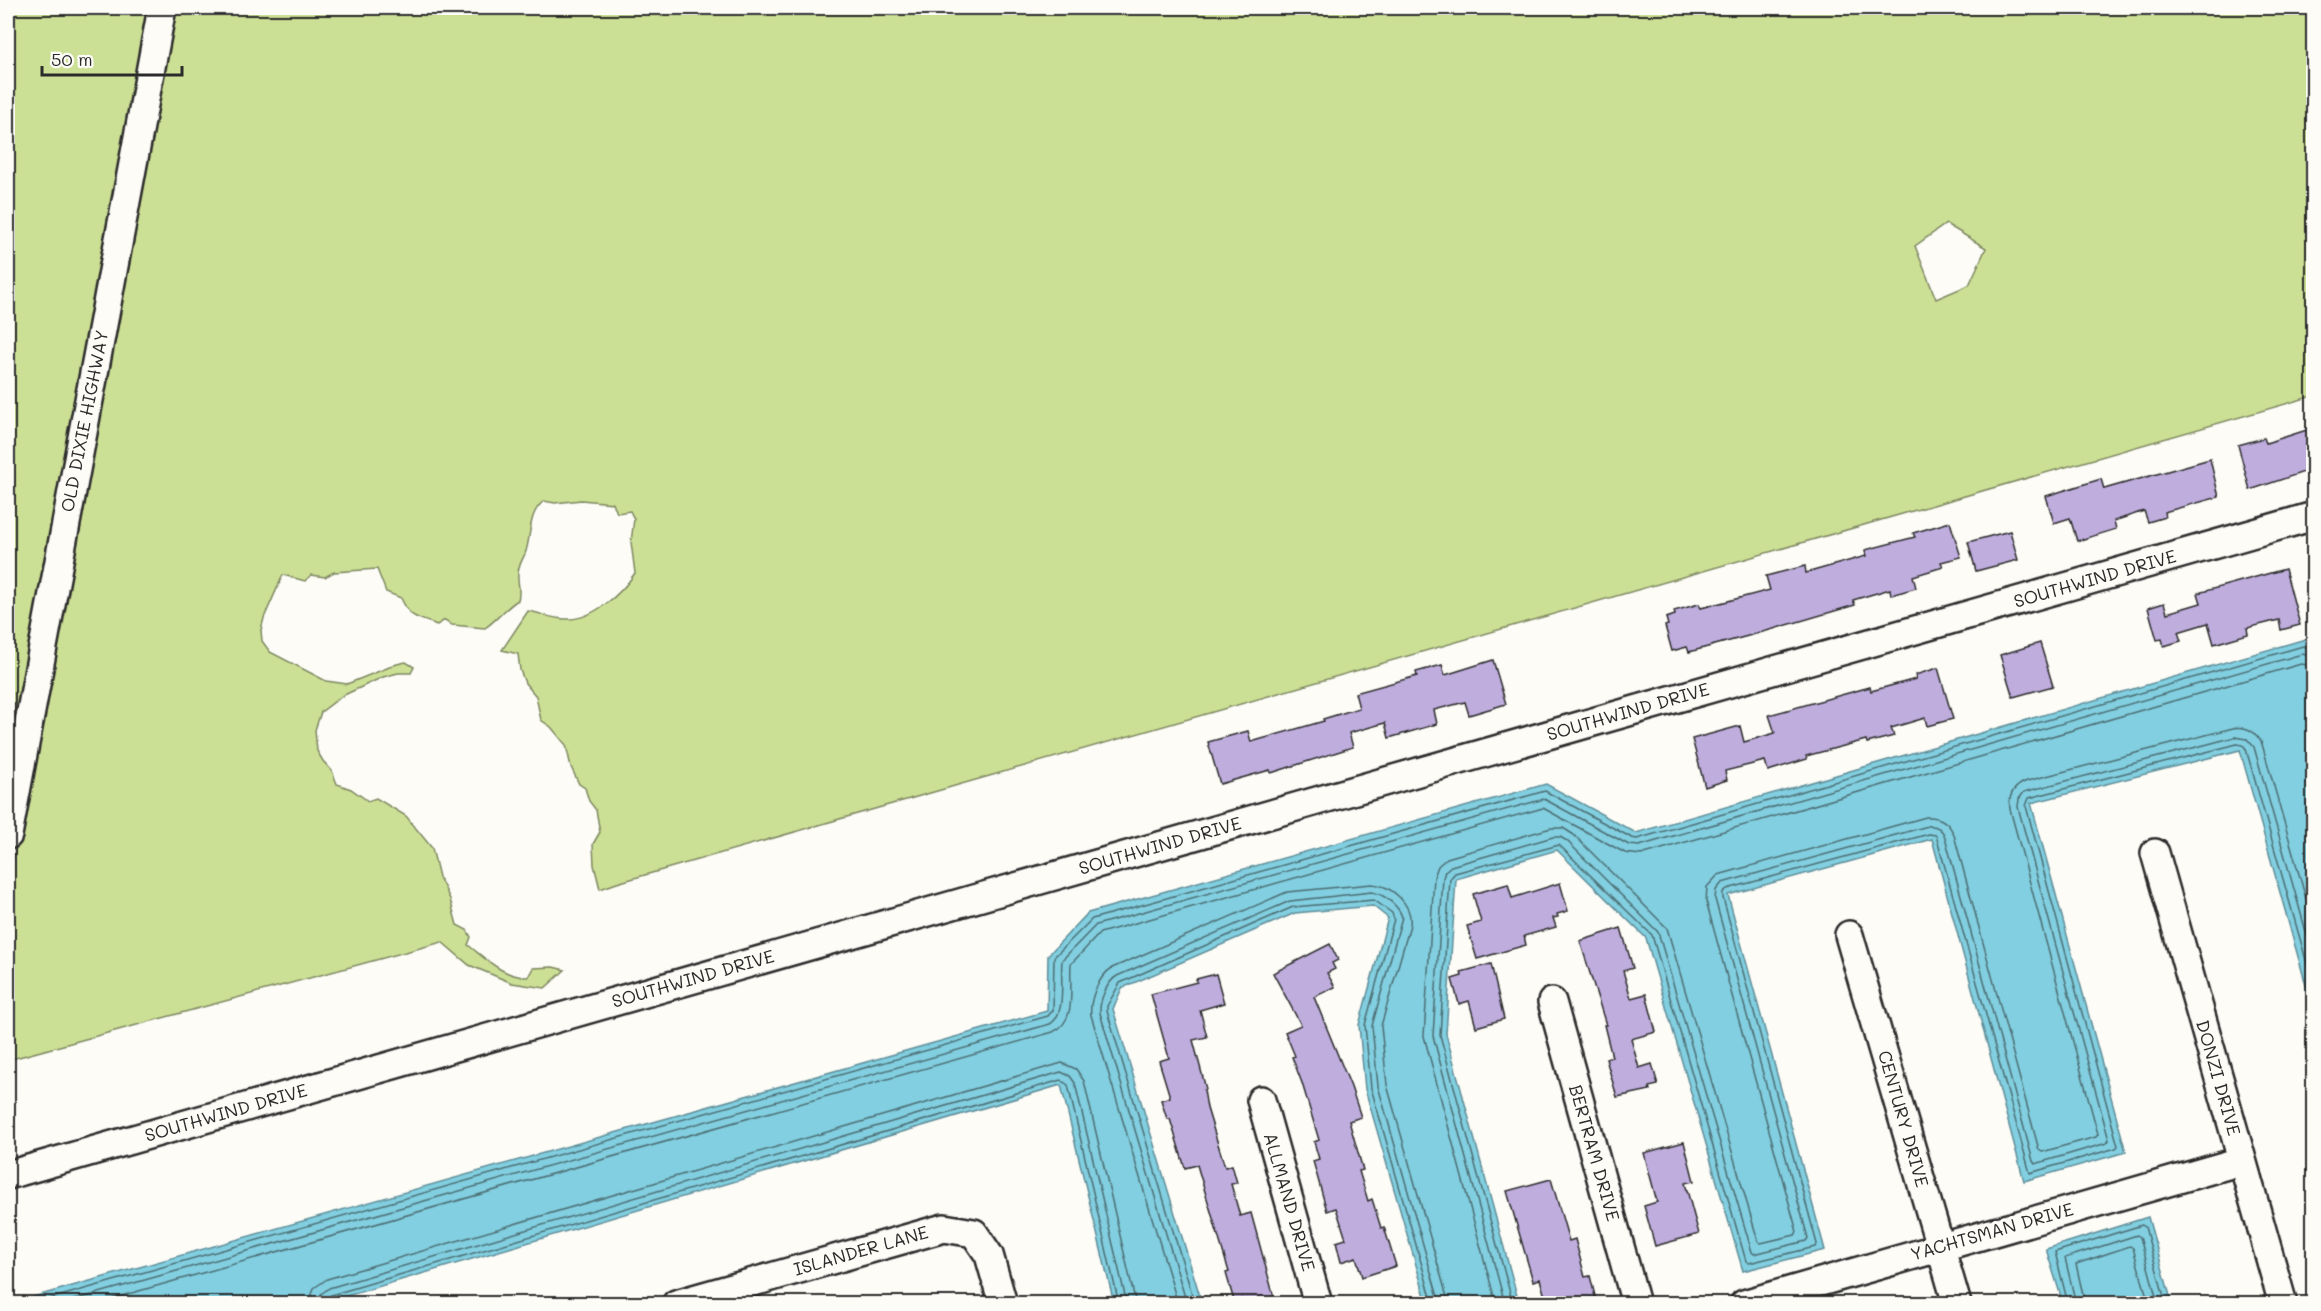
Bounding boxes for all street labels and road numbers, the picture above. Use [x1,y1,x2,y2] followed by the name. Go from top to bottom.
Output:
[55,328,113,514] street label: OLD DIXIE HIGHWAY
[2011,543,2179,613] street label: SOUTHWIND DRIVE
[1544,676,1712,746] street label: SOUTHWIND DRIVE
[1076,810,1244,880] street label: SOUTHWIND DRIVE
[609,943,777,1013] street label: SOUTHWIND DRIVE
[2191,1017,2247,1138] street label: DONZI DRIVE
[1873,1048,1935,1190] street label: CENTURY DRIVE
[142,1077,310,1147] street label: SOUTHWIND DRIVE
[1564,1082,1626,1224] street label: BERTRAM DRIVE
[1259,1130,1321,1274] street label: ALLMAND DRIVE
[1907,1196,2076,1266] street label: YACHTSMAN DRIVE
[791,1219,931,1281] street label: ISLANDER LANE

